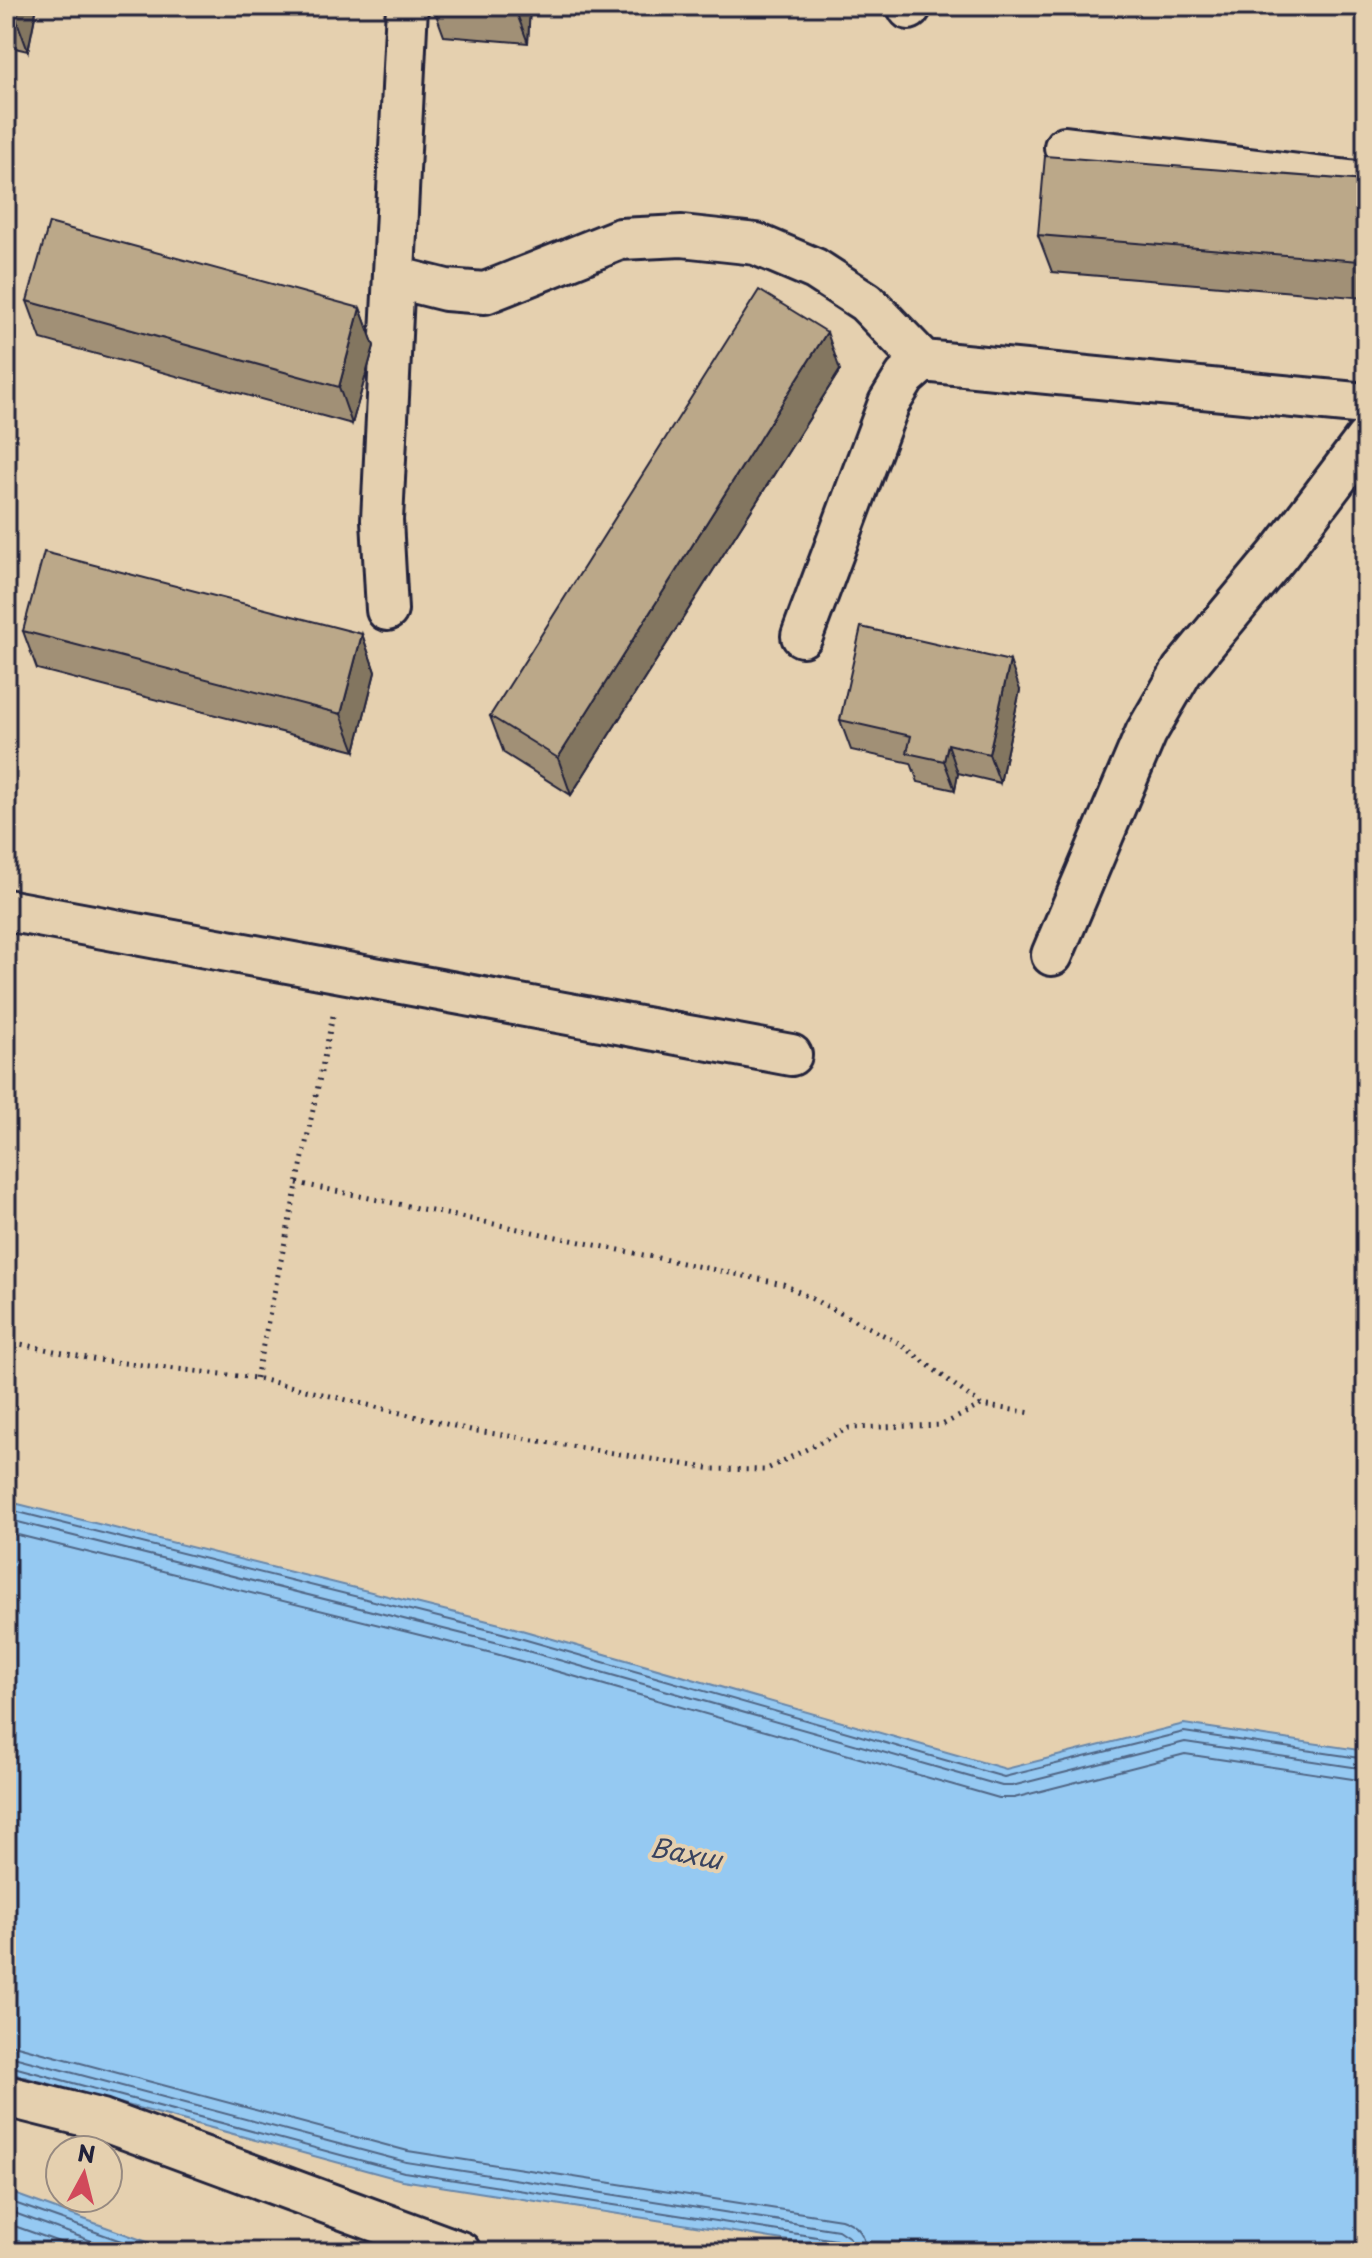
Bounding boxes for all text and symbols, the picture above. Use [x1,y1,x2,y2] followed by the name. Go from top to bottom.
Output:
[647,1827,727,1879] water label: Вахш
[44,2134,124,2214] north arrow
[76,2135,97,2170] text: N

